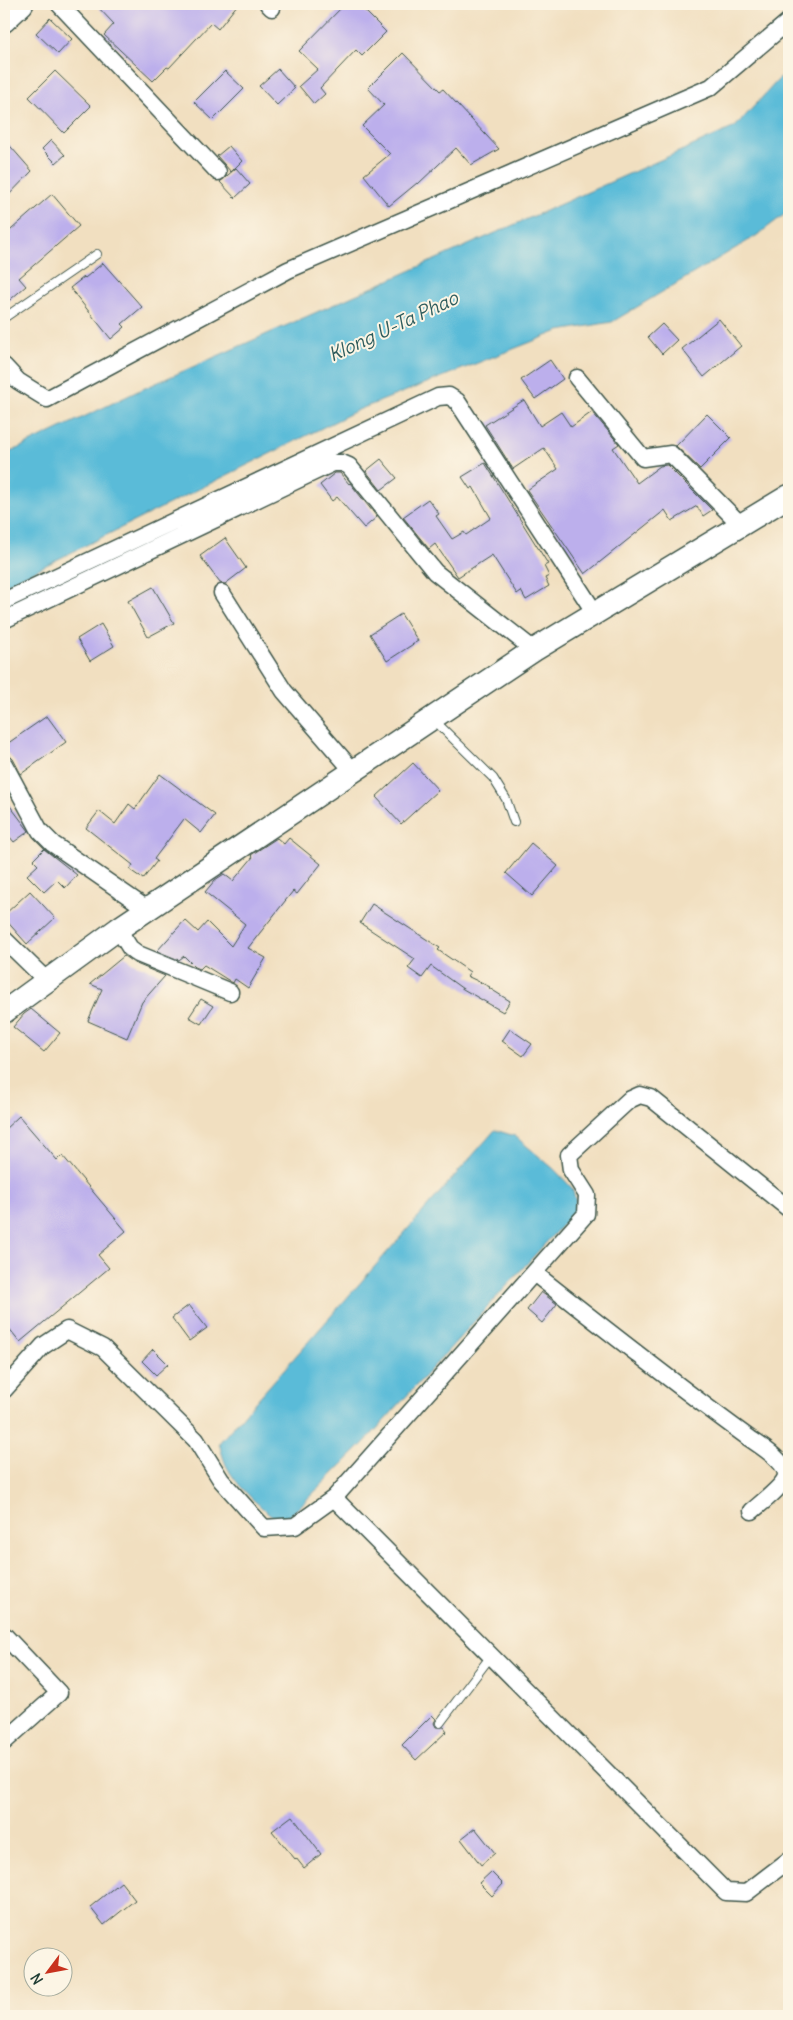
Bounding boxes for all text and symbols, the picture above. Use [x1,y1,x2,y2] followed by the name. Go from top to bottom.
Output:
[324,285,463,367] water label: Klong U-Ta Phao
[22,1948,72,1998] north arrow
[27,1970,47,1988] text: N

